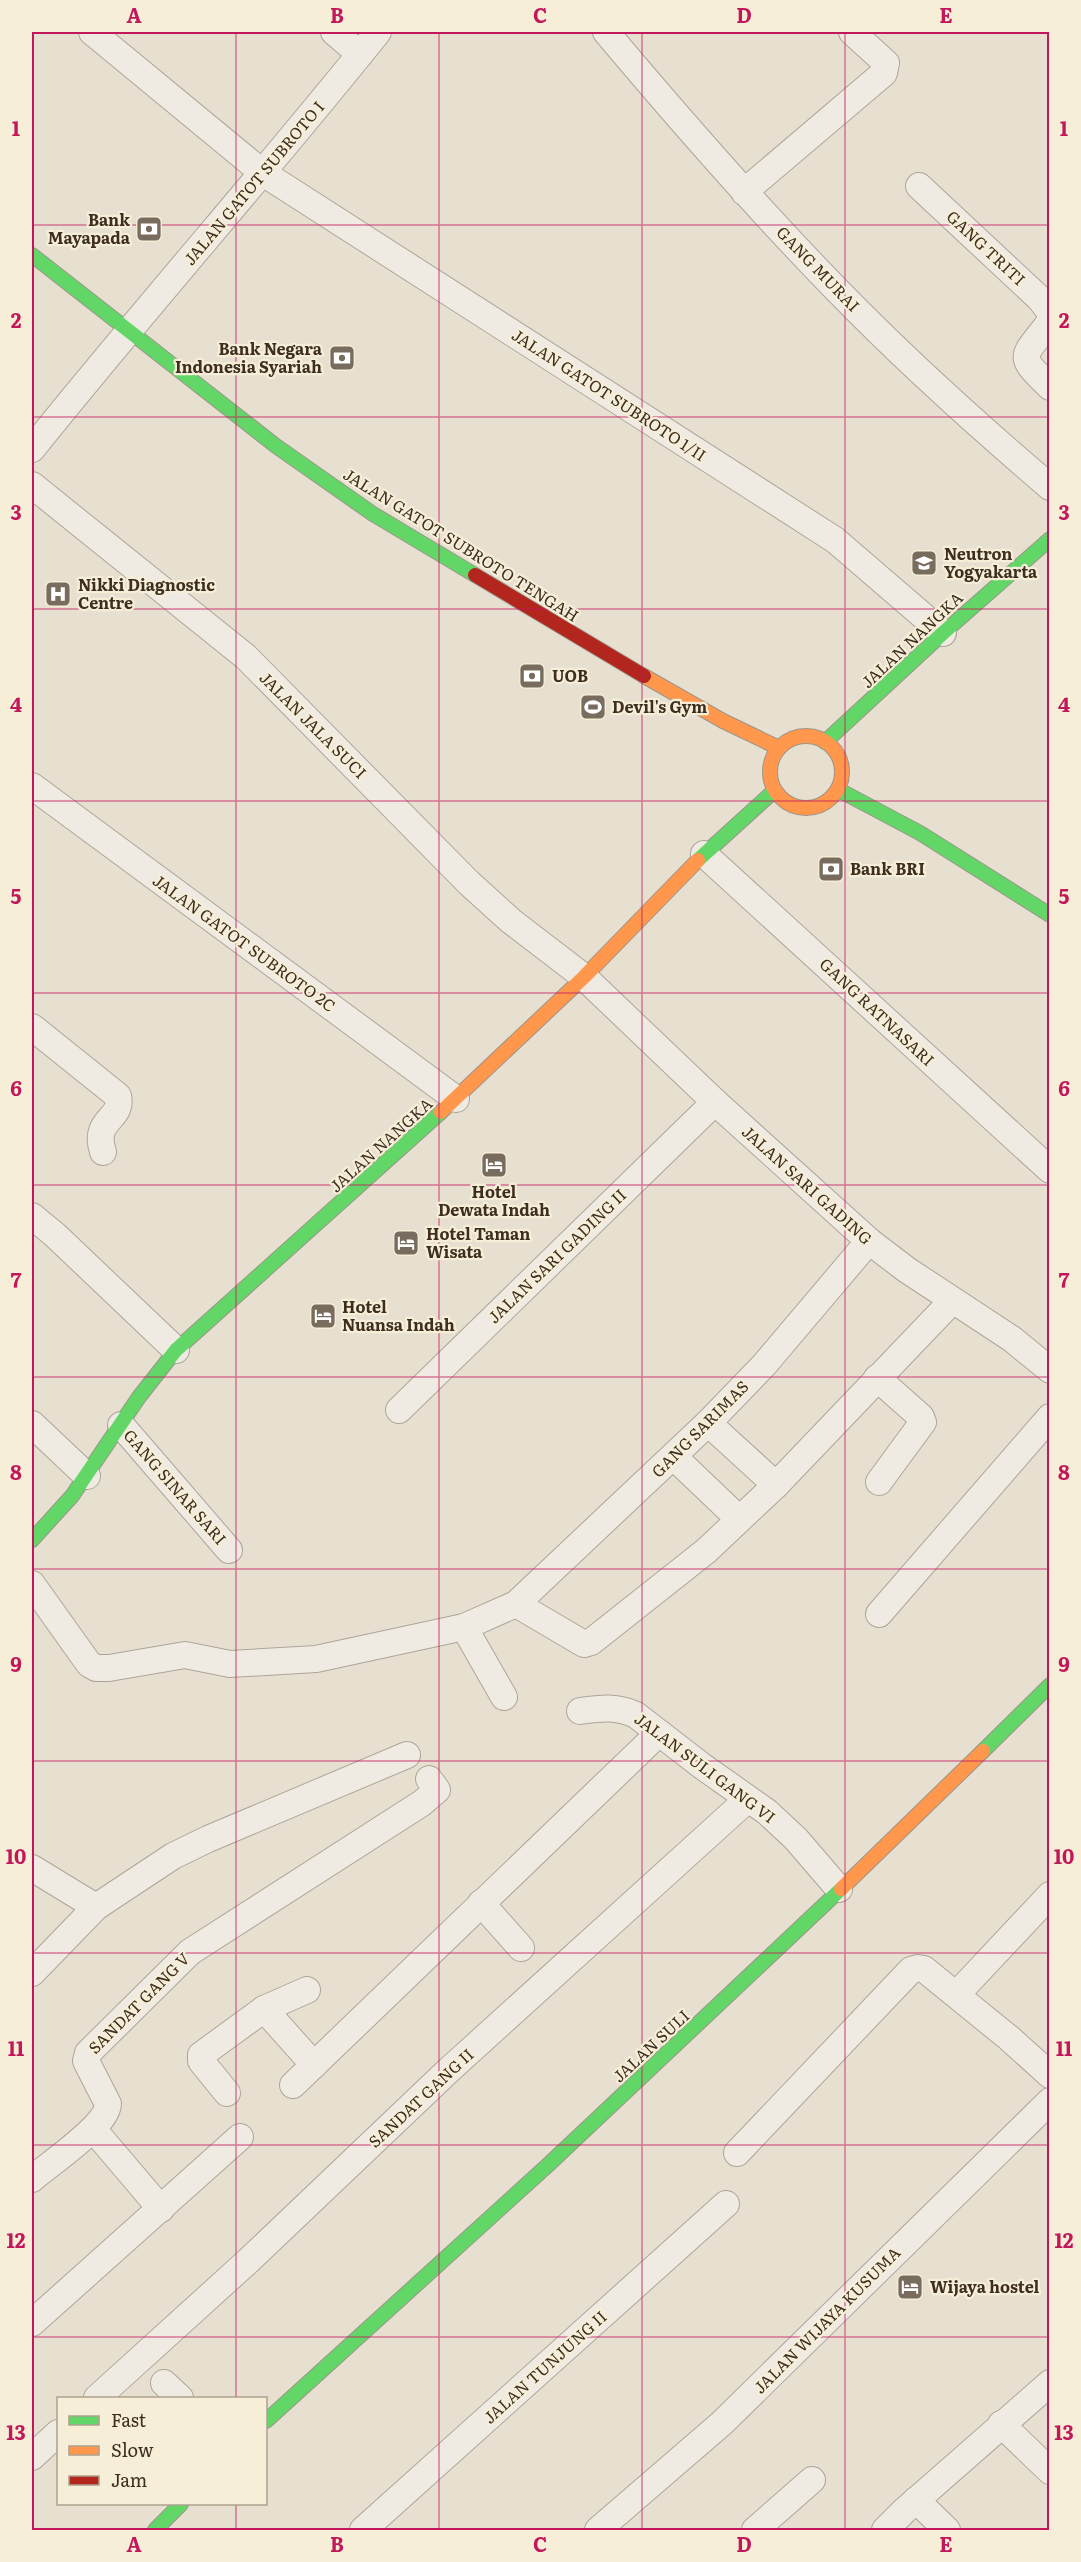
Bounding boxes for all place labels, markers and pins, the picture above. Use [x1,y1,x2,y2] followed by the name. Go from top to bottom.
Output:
[48,207,131,249] place label: Bank Mayapada
[134,214,164,244] bank icon: Bank Mayapada
[175,336,323,378] place label: Bank Negara Indonesia Syariah
[327,343,357,373] bank icon: Bank Negara Indonesia Syariah
[944,541,1038,583] place label: Neutron Yogyakarta
[909,548,939,578] school or university icon: Neutron Yogyakarta
[78,572,215,614] place label: Nikki Diagnostic Centre
[43,579,73,609] hospital icon: Nikki Diagnostic Centre
[517,661,547,691] bank icon: UOB
[552,663,588,687] place label: UOB
[578,692,608,722] sports icon: Devil's Gym
[612,694,707,718] place label: Devil's Gym
[816,854,846,884] bank icon: Bank BRI
[850,856,925,880] place label: Bank BRI
[479,1150,509,1180] hotel icon: Hotel Dewata Indah
[438,1179,550,1221] place label: Hotel Dewata Indah
[426,1221,530,1263] place label: Hotel Taman Wisata
[391,1228,421,1258] hotel icon: Hotel Taman Wisata
[342,1294,455,1336] place label: Hotel Nuansa Indah
[308,1301,338,1331] hotel icon: Hotel Nuansa Indah
[895,2272,925,2302] hotel icon: Wijaya hostel
[930,2274,1040,2298] place label: Wijaya hostel

